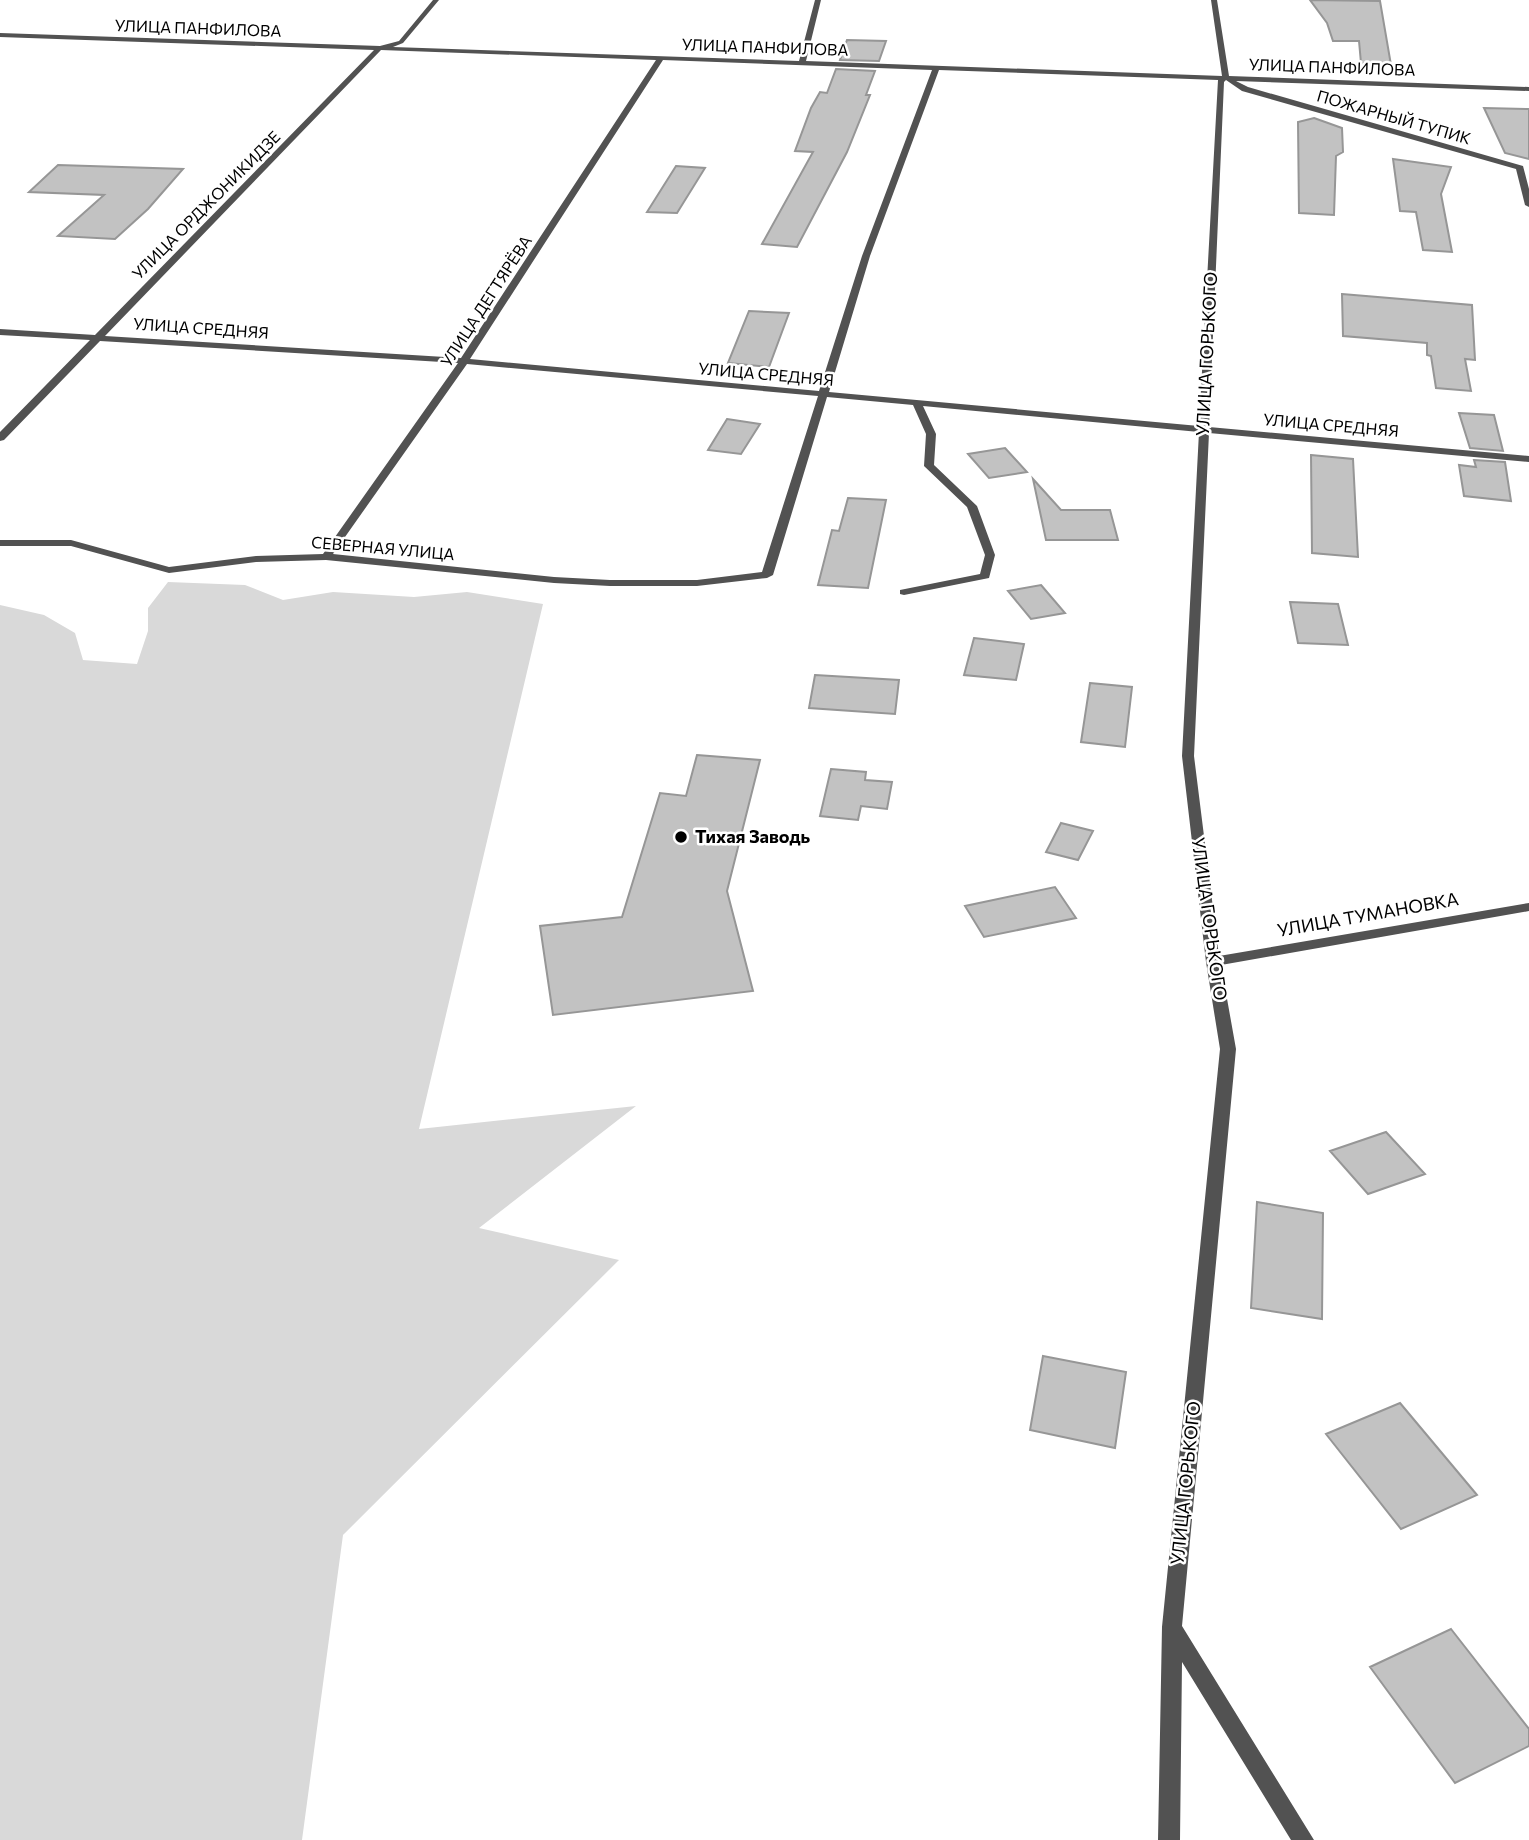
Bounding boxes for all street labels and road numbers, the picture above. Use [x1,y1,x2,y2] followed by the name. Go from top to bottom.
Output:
[114,15,282,40] street label: УЛИЦА ПАНФИЛОВА
[681,34,849,59] street label: УЛИЦА ПАНФИЛОВА
[1248,54,1416,79] street label: УЛИЦА ПАНФИЛОВА
[1315,85,1474,148] street label: ПОЖАРНЫЙ ТУПИК
[128,127,284,283] street label: УЛИЦА ОРДЖОНИКИДЗЕ
[436,232,535,370] street label: УЛИЦА ДЕГТЯРЁВА
[1191,271,1221,437] street label: УЛИЦА ГОРЬКОГО
[132,313,270,342] street label: УЛИЦА СРЕДНЯЯ
[697,358,835,389] street label: УЛИЦА СРЕДНЯЯ
[1262,409,1400,440] street label: УЛИЦА СРЕДНЯЯ
[311,532,456,563] street label: СЕВЕРНАЯ УЛИЦА
[1188,836,1232,1002] street label: УЛИЦА ГОРЬКОГО
[1275,887,1460,941] street label: УЛИЦА ТУМАНОВКА
[1165,1400,1205,1566] street label: УЛИЦА ГОРЬКОГО

